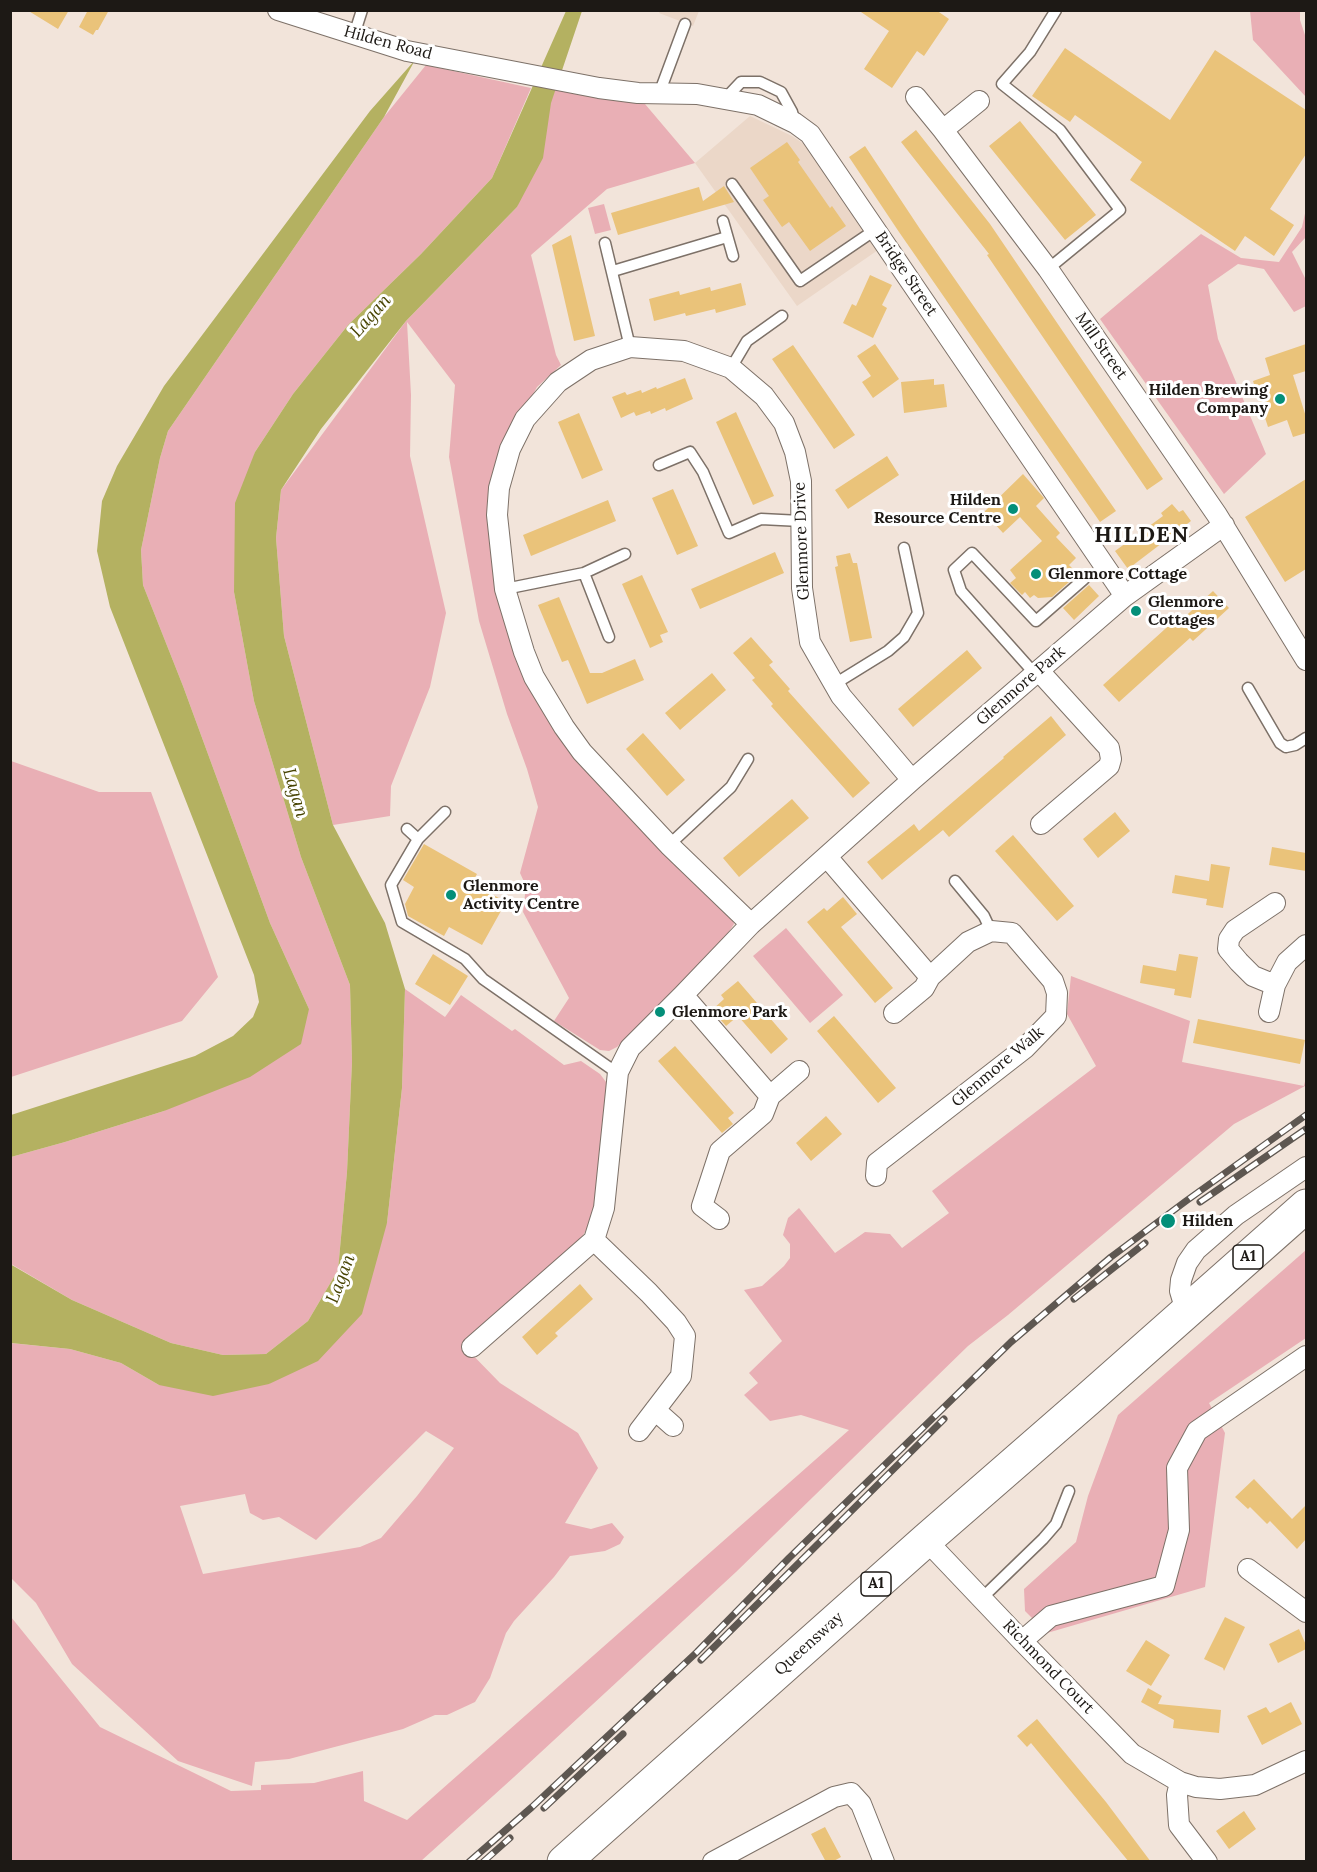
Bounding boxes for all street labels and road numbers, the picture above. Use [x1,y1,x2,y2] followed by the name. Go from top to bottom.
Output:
[342,22,434,64] street label: Hilden Road
[871,228,941,320] street label: Bridge Street
[1071,309,1131,383] street label: Mill Street
[790,482,814,600] street label: Glenmore Drive
[973,642,1069,730] street label: Glenmore Park
[948,1023,1048,1111] street label: Glenmore Walk
[1233,1245,1263,1269] road number: A1
[861,1572,891,1596] road number: A1
[771,1608,847,1680] street label: Queensway
[998,1616,1098,1718] street label: Richmond Court

